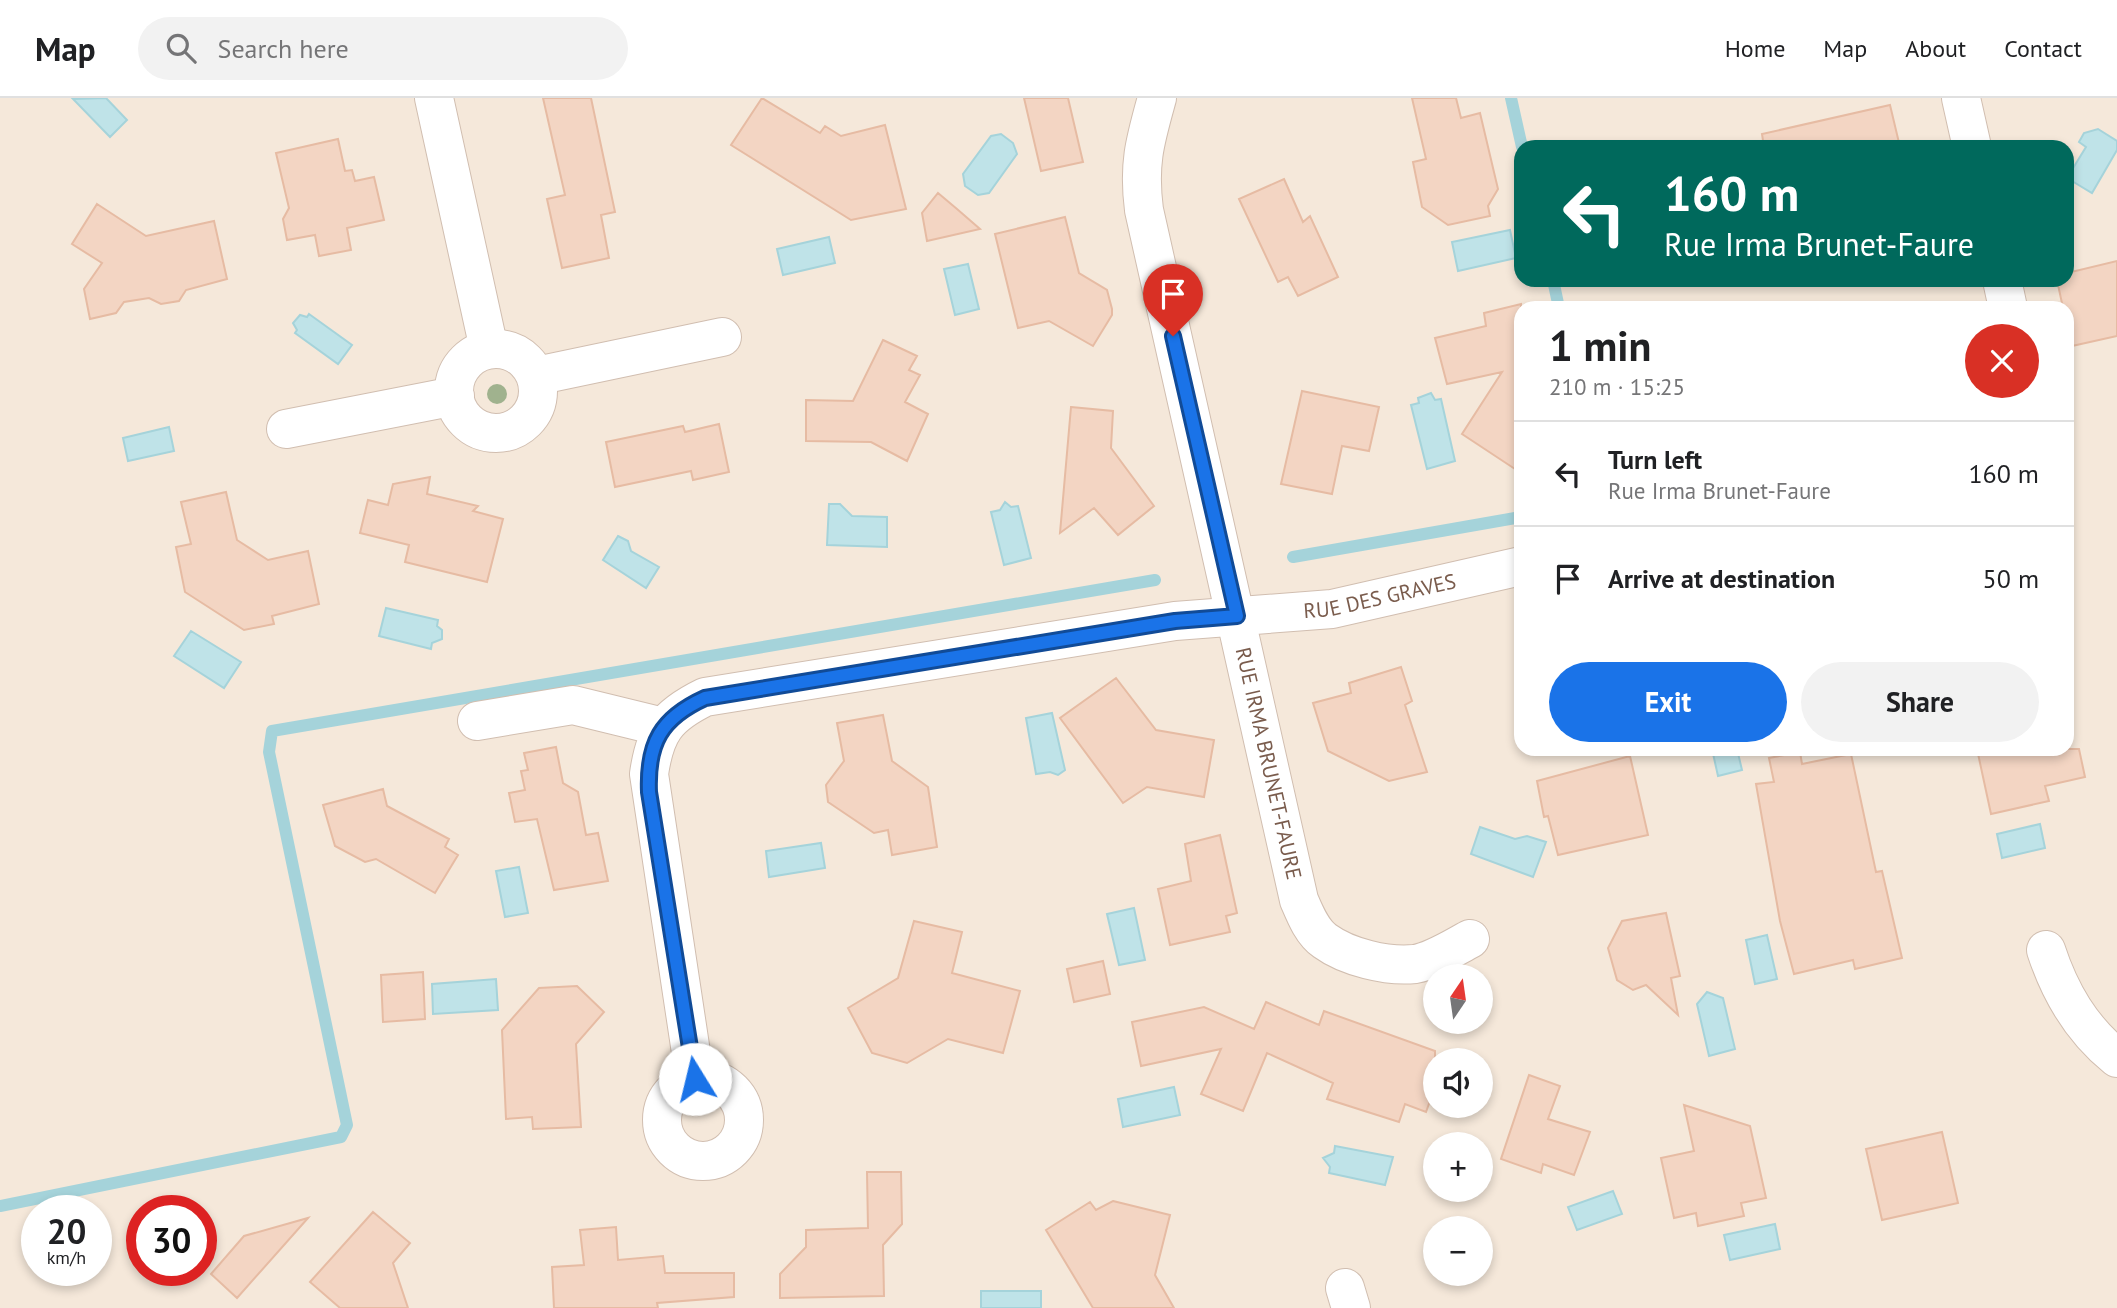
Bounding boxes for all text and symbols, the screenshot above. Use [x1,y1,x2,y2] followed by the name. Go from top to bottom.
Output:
[138,17,628,80] search box
[35,27,96,70] text: Map
[162,29,200,67] icon: search
[218,32,349,65] text: Search here
[1725,33,1785,64] text: Home
[1823,33,1867,64] text: Map
[1905,33,1966,64] text: About
[2004,33,2082,64] text: Contact
[1664,161,1799,225] text: 160 m
[1549,168,1640,259] icon: left
[1664,223,1974,265] text: Rue Irma Brunet-Faure
[1143,264,1203,336] pin
[1154,275,1192,313] icon: arrive
[1549,318,1651,373] text: 1 min
[1965,324,2039,398] button: close
[1549,372,1685,401] text: 210 m · 15:25
[1608,443,1702,476] text: Turn left
[1549,455,1587,493] icon: left
[1968,457,2039,490] text: 160 m
[1608,476,1831,505] text: Rue Irma Brunet-Faure
[1549,560,1587,598] icon: arrive
[1608,562,1835,595] text: Arrive at destination
[1983,562,2039,595] text: 50 m
[1302,567,1459,624] street label: RUE DES GRAVES
[1230,645,1308,882] street label: RUE IRMA BRUNET-FAURE
[1549,662,1787,742] button: Exit
[1801,662,2039,742] button: Share
[1423,964,1493,1034] north arrow
[1423,964,1493,1286] map controls
[658,1042,732,1116] position arrow
[1423,1048,1493,1118] button: sound
[1423,1132,1493,1202] button: +
[126,1195,217,1286] speed limit sign: 30
[47,1208,86,1254] text: 20
[1423,1216,1493,1286] button: −
[47,1246,86,1269] text: km/h

